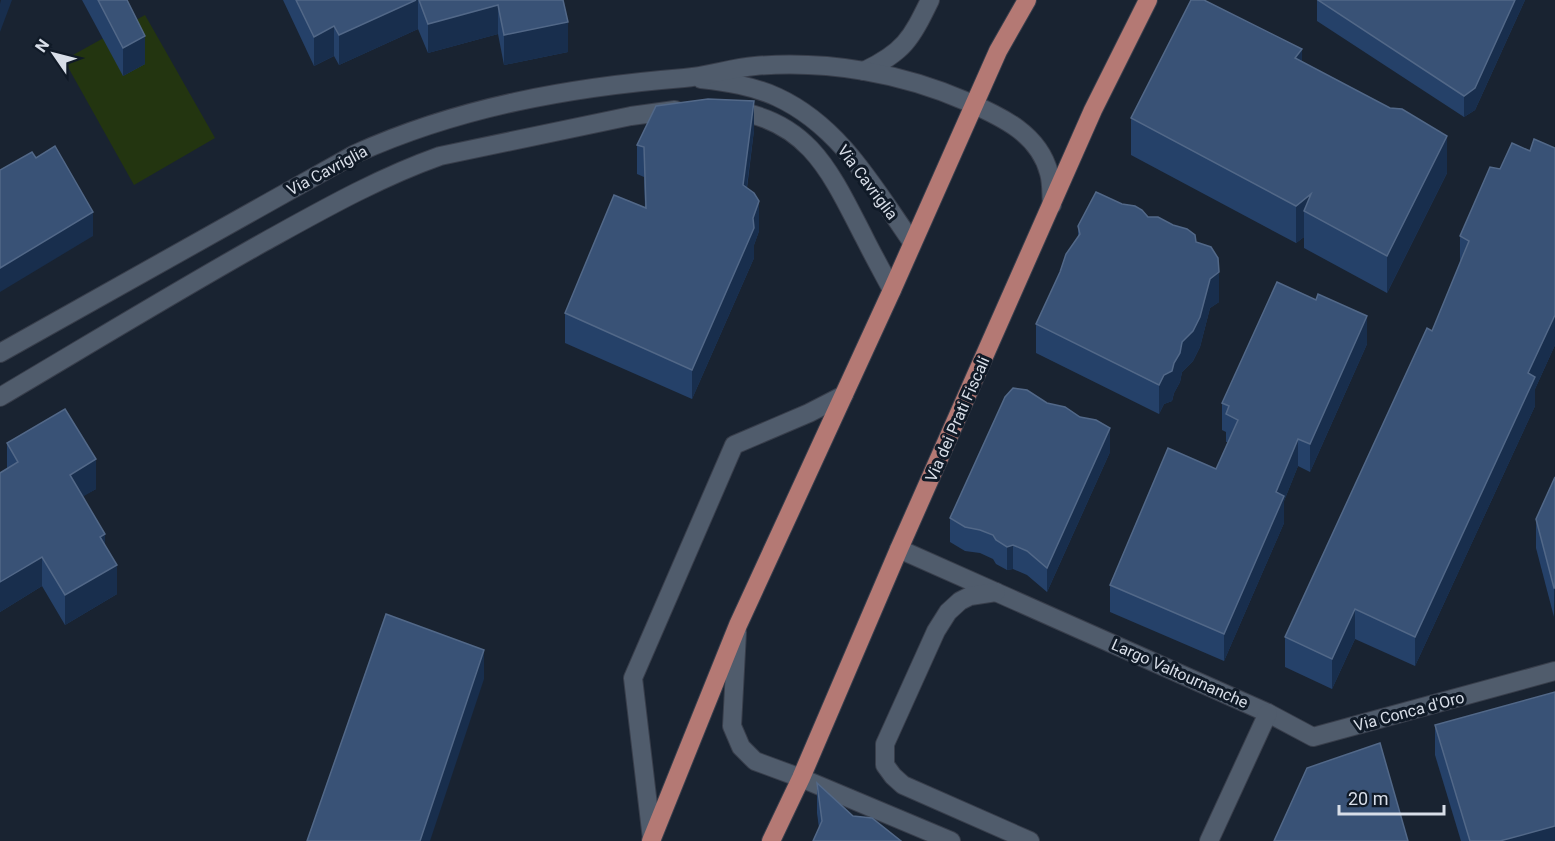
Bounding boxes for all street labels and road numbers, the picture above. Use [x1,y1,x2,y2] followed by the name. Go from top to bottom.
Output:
[284,141,371,200] street label: Via Cavriglia
[833,141,902,223] street label: Via Cavriglia
[921,354,994,485] street label: Via dei Prati Fiscali
[1109,635,1251,712] street label: Largo Valtournanche
[1352,688,1466,735] street label: Via Conca d'Oro

